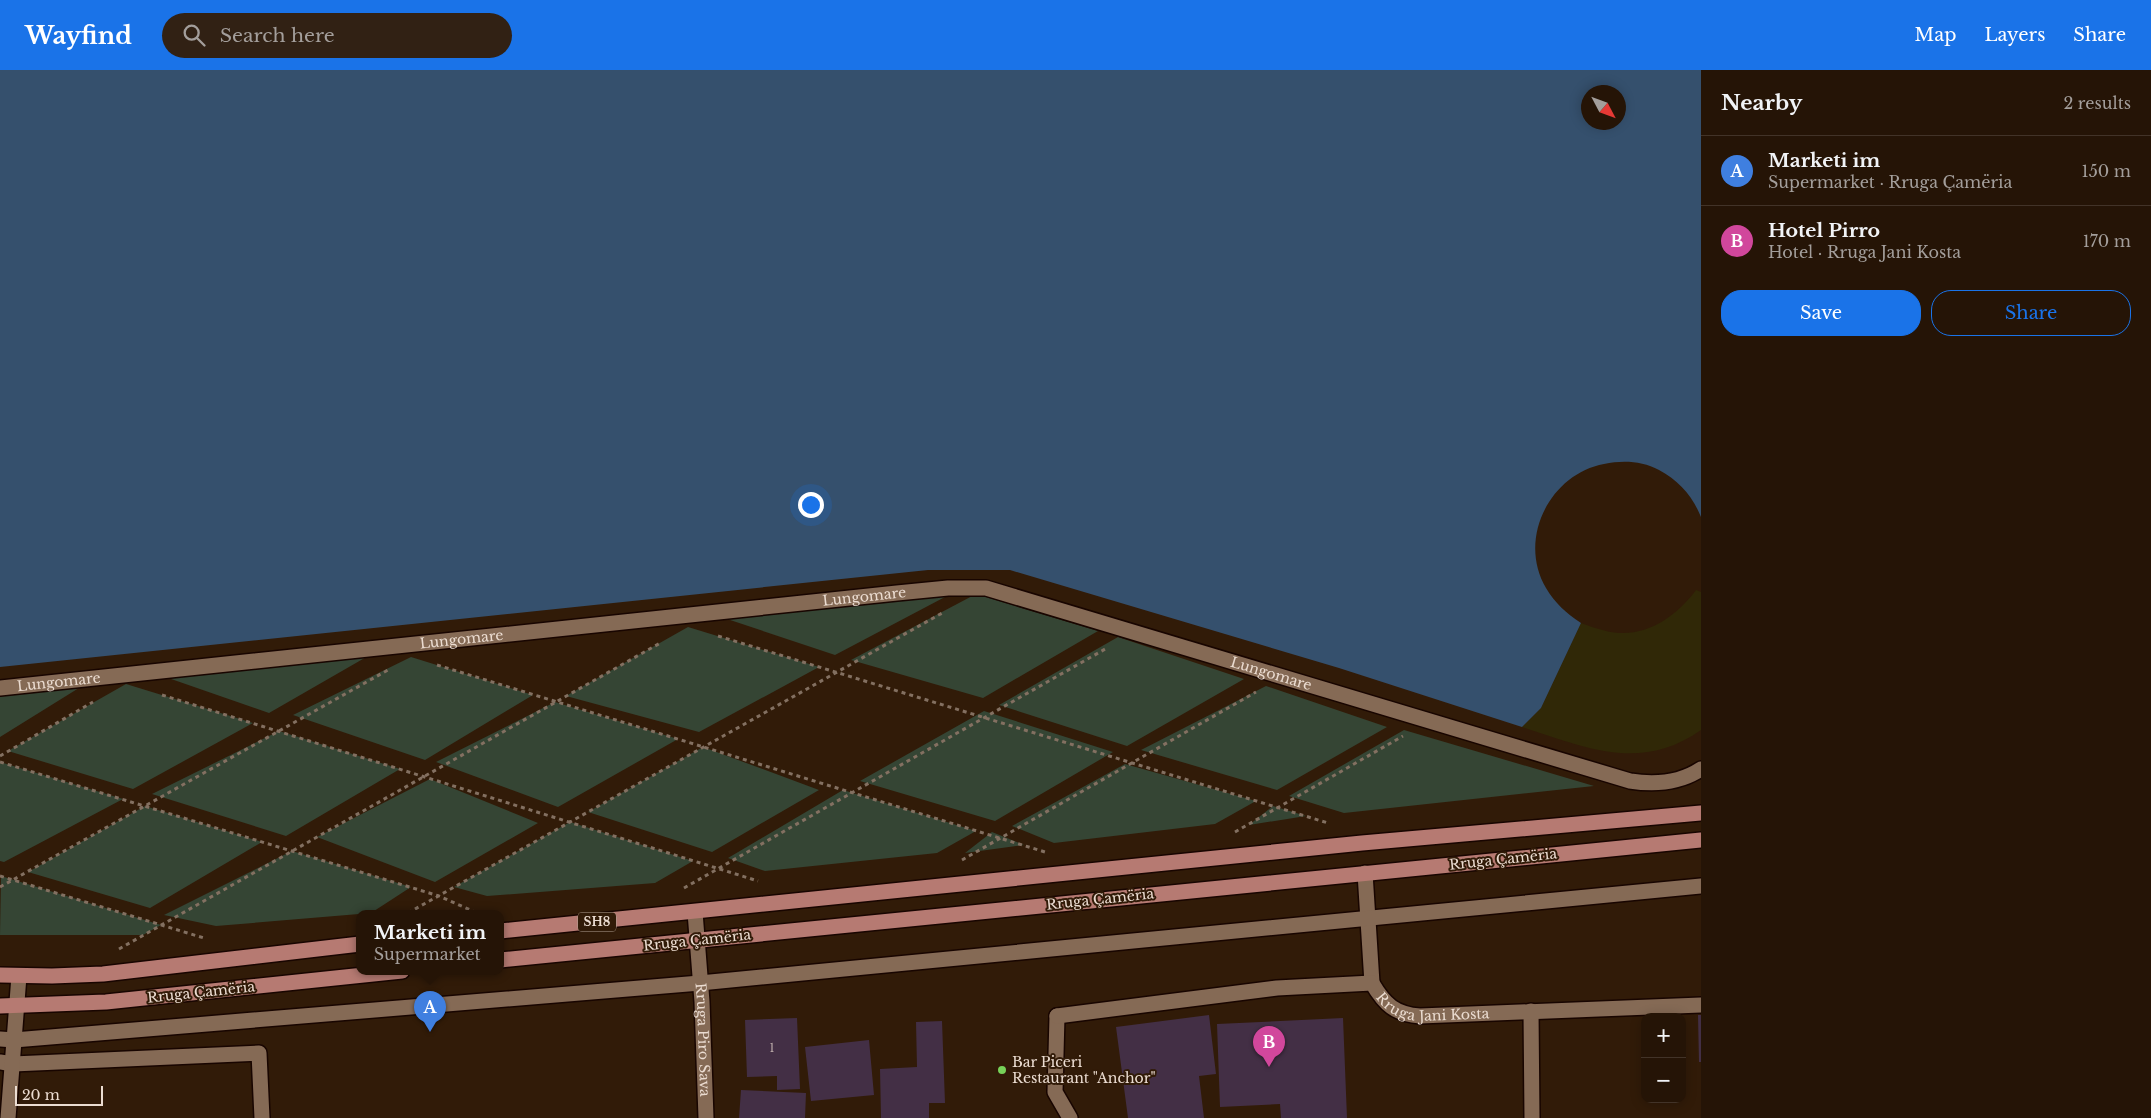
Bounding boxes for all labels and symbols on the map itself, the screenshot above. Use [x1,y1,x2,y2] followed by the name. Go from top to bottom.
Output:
[1581,85,1626,130] north arrow
[798,492,824,518] your location
[821,583,907,610] street label: Lungomare
[419,626,504,653] street label: Lungomare
[1228,653,1314,694] street label: Lungomare
[16,668,101,695] street label: Lungomare
[1448,844,1558,874] street label: Rruga Çamëria
[1045,884,1155,914] street label: Rruga Çamëria
[578,912,616,932] road number: SH8
[642,925,752,955] street label: Rruga Çamëria
[146,977,256,1007] street label: Rruga Çamëria
[692,982,714,1097] street label: Rruga Piro Sava
[1372,989,1490,1025] street label: Rruga Jani Kosta
[414,991,446,1032] pin: A
[1253,1026,1285,1067] pin: B
[770,1041,775,1055] house number: 1
[1012,1053,1156,1087] place label: Bar Piceri Restaurant "Anchor"
[996,1064,1008,1076] marker: Bar Piceri Restaurant "Anchor"
[15,1083,102,1106] scale bar

